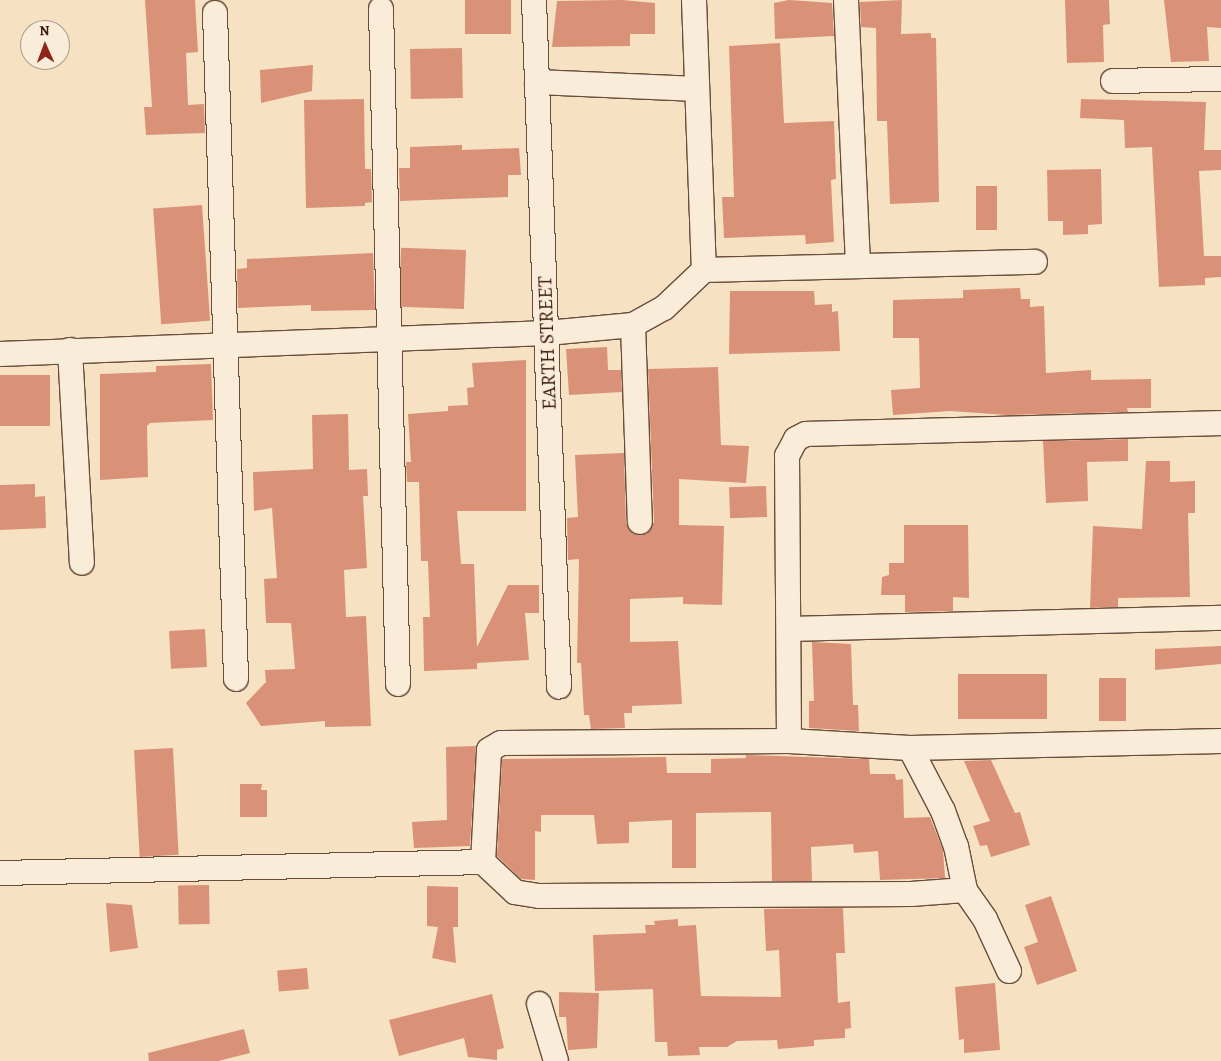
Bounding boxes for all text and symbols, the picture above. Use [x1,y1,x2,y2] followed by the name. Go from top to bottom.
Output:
[20,20,70,70] north arrow
[39,21,50,40] text: N
[533,276,561,410] street label: EARTH STREET

